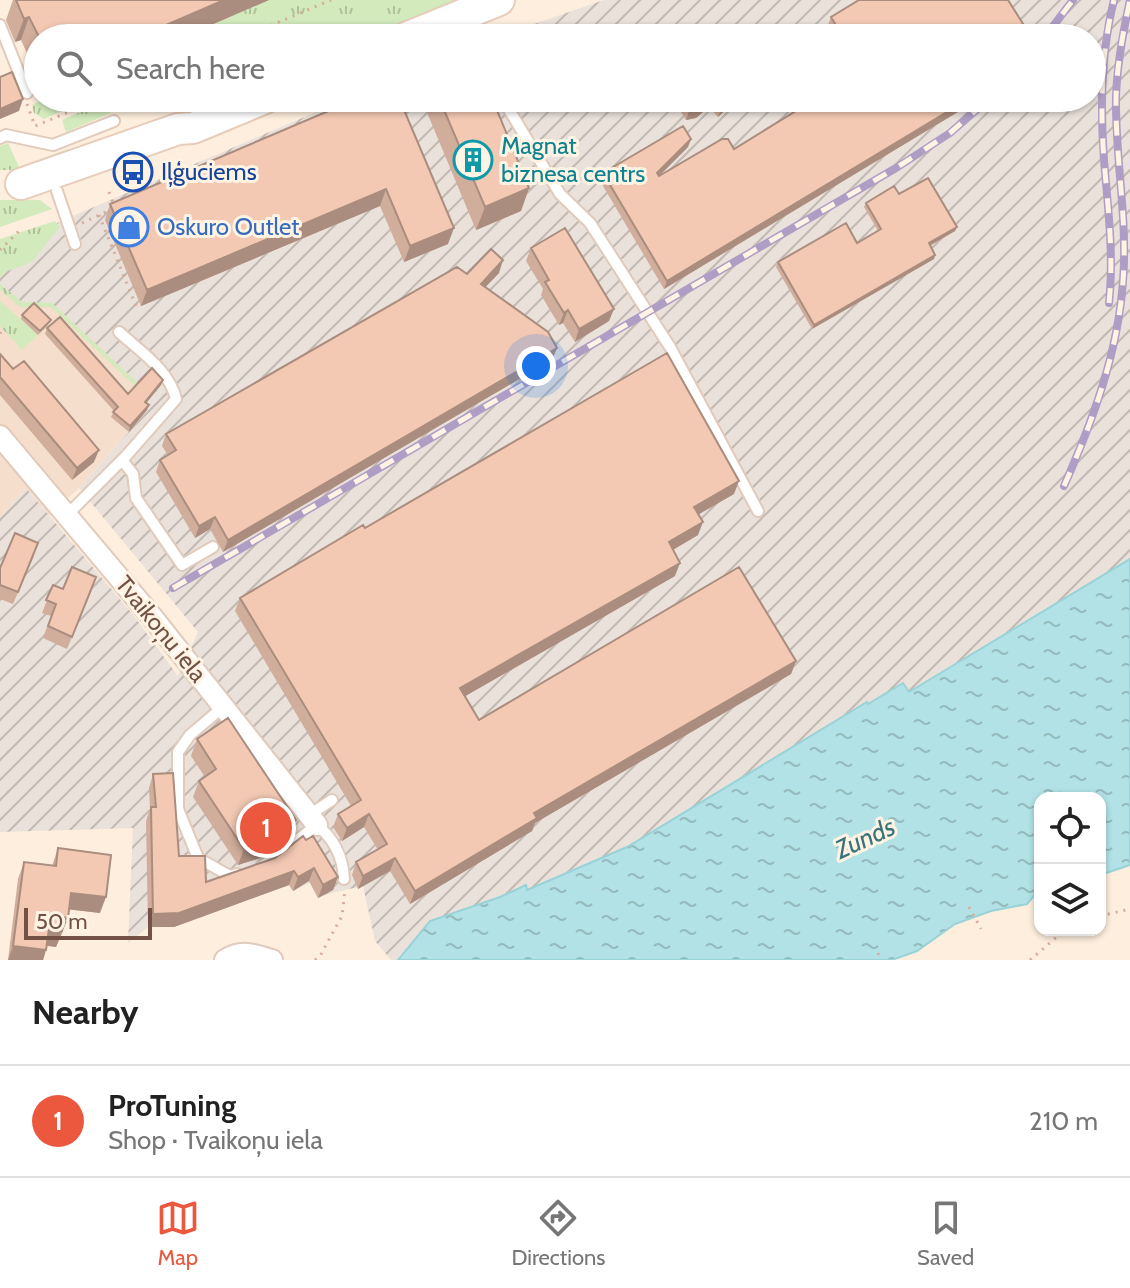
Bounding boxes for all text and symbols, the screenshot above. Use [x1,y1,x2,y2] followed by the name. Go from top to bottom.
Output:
[24,24,1106,112] search box
[52,46,96,90] icon: search
[116,50,265,87] text: Search here
[501,131,645,188] place label: Magnat biznesa centrs
[452,139,494,181] building icon: Magnat biznesa centrs
[112,151,154,193] bus stop icon: Iļģuciems
[161,157,257,187] place label: Iļģuciems
[108,206,150,248] shop icon: Oskuro Outlet
[157,212,299,241] place label: Oskuro Outlet
[516,346,556,386] your location
[108,570,213,689] street label: Tvaikoņu iela
[1034,792,1106,936] map controls
[1034,792,1106,864] button: locate
[240,798,292,858] pin: 1
[828,810,900,867] water label: Zunds
[1034,864,1106,936] button: layers
[24,904,152,940] scale bar
[36,908,88,935] text: 50 m
[32,991,139,1033] text: Nearby
[108,1087,236,1124] text: ProTuning
[53,1105,63,1137] text: 1
[1029,1105,1098,1137] text: 210 m
[108,1124,323,1156] text: Shop · Tvaikoņu iela
[156,1196,200,1271] tab: Map
[511,1196,605,1271] tab: Directions
[917,1196,974,1271] tab: Saved

